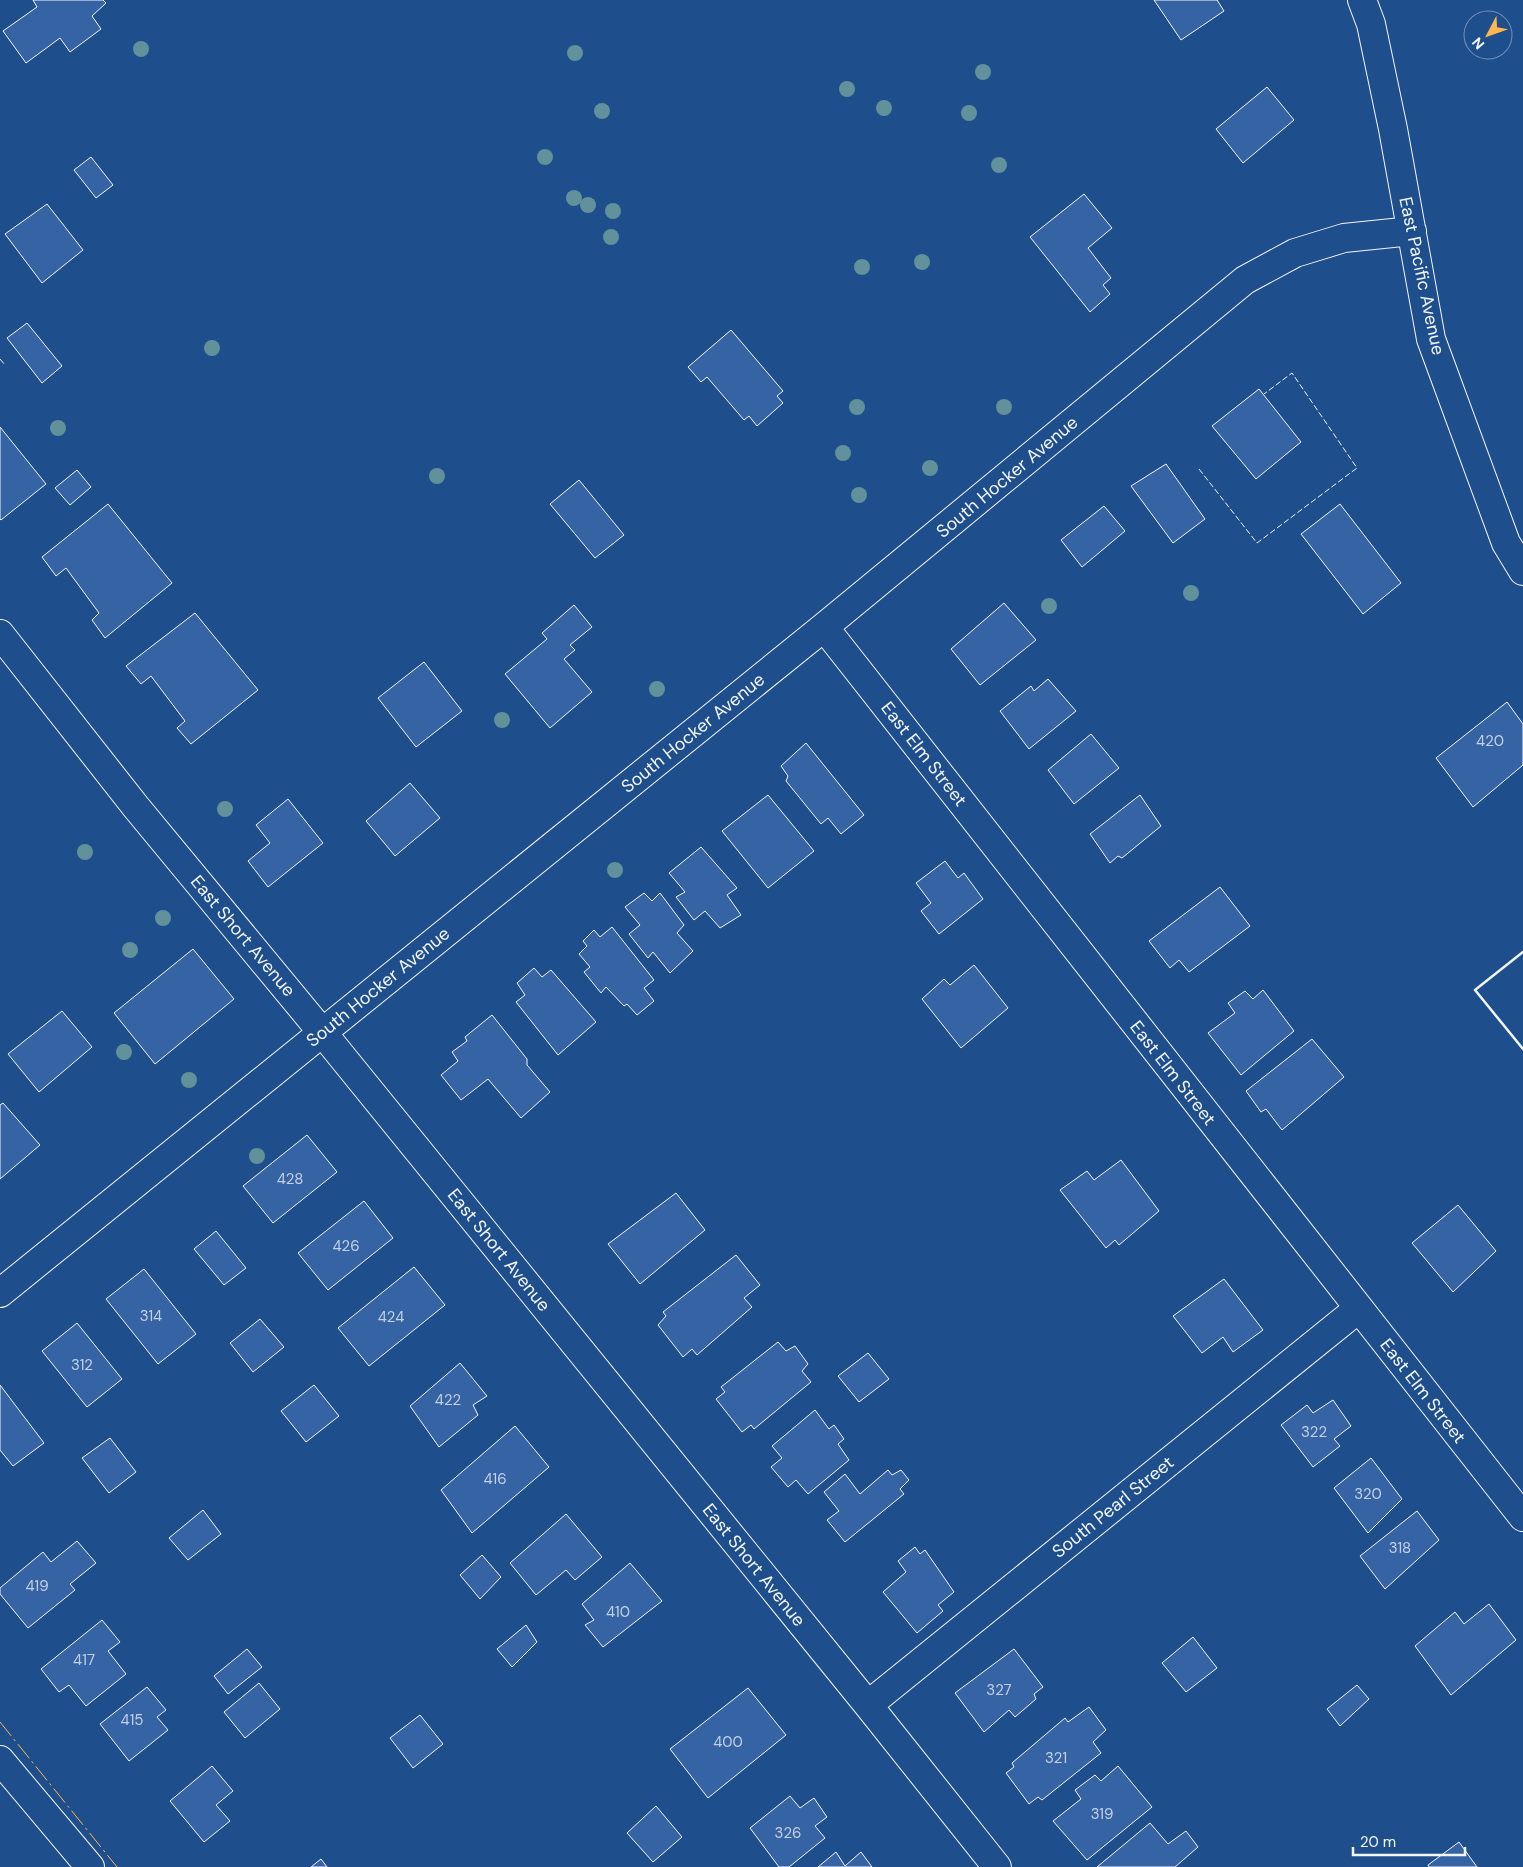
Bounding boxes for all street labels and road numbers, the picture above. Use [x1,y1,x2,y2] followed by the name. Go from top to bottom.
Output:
[1393,195,1451,357] street label: East Pacific Avenue
[931,411,1083,543] street label: South Hocker Avenue
[616,668,770,798] street label: South Hocker Avenue
[876,697,972,811] street label: East Elm Street
[185,870,301,1002] street label: East Short Avenue
[301,922,455,1052] street label: South Hocker Avenue
[1125,1016,1221,1130] street label: East Elm Street
[442,1184,556,1316] street label: East Short Avenue
[1375,1334,1471,1448] street label: East Elm Street
[1047,1450,1179,1564] street label: South Pearl Street
[697,1499,811,1631] street label: East Short Avenue

